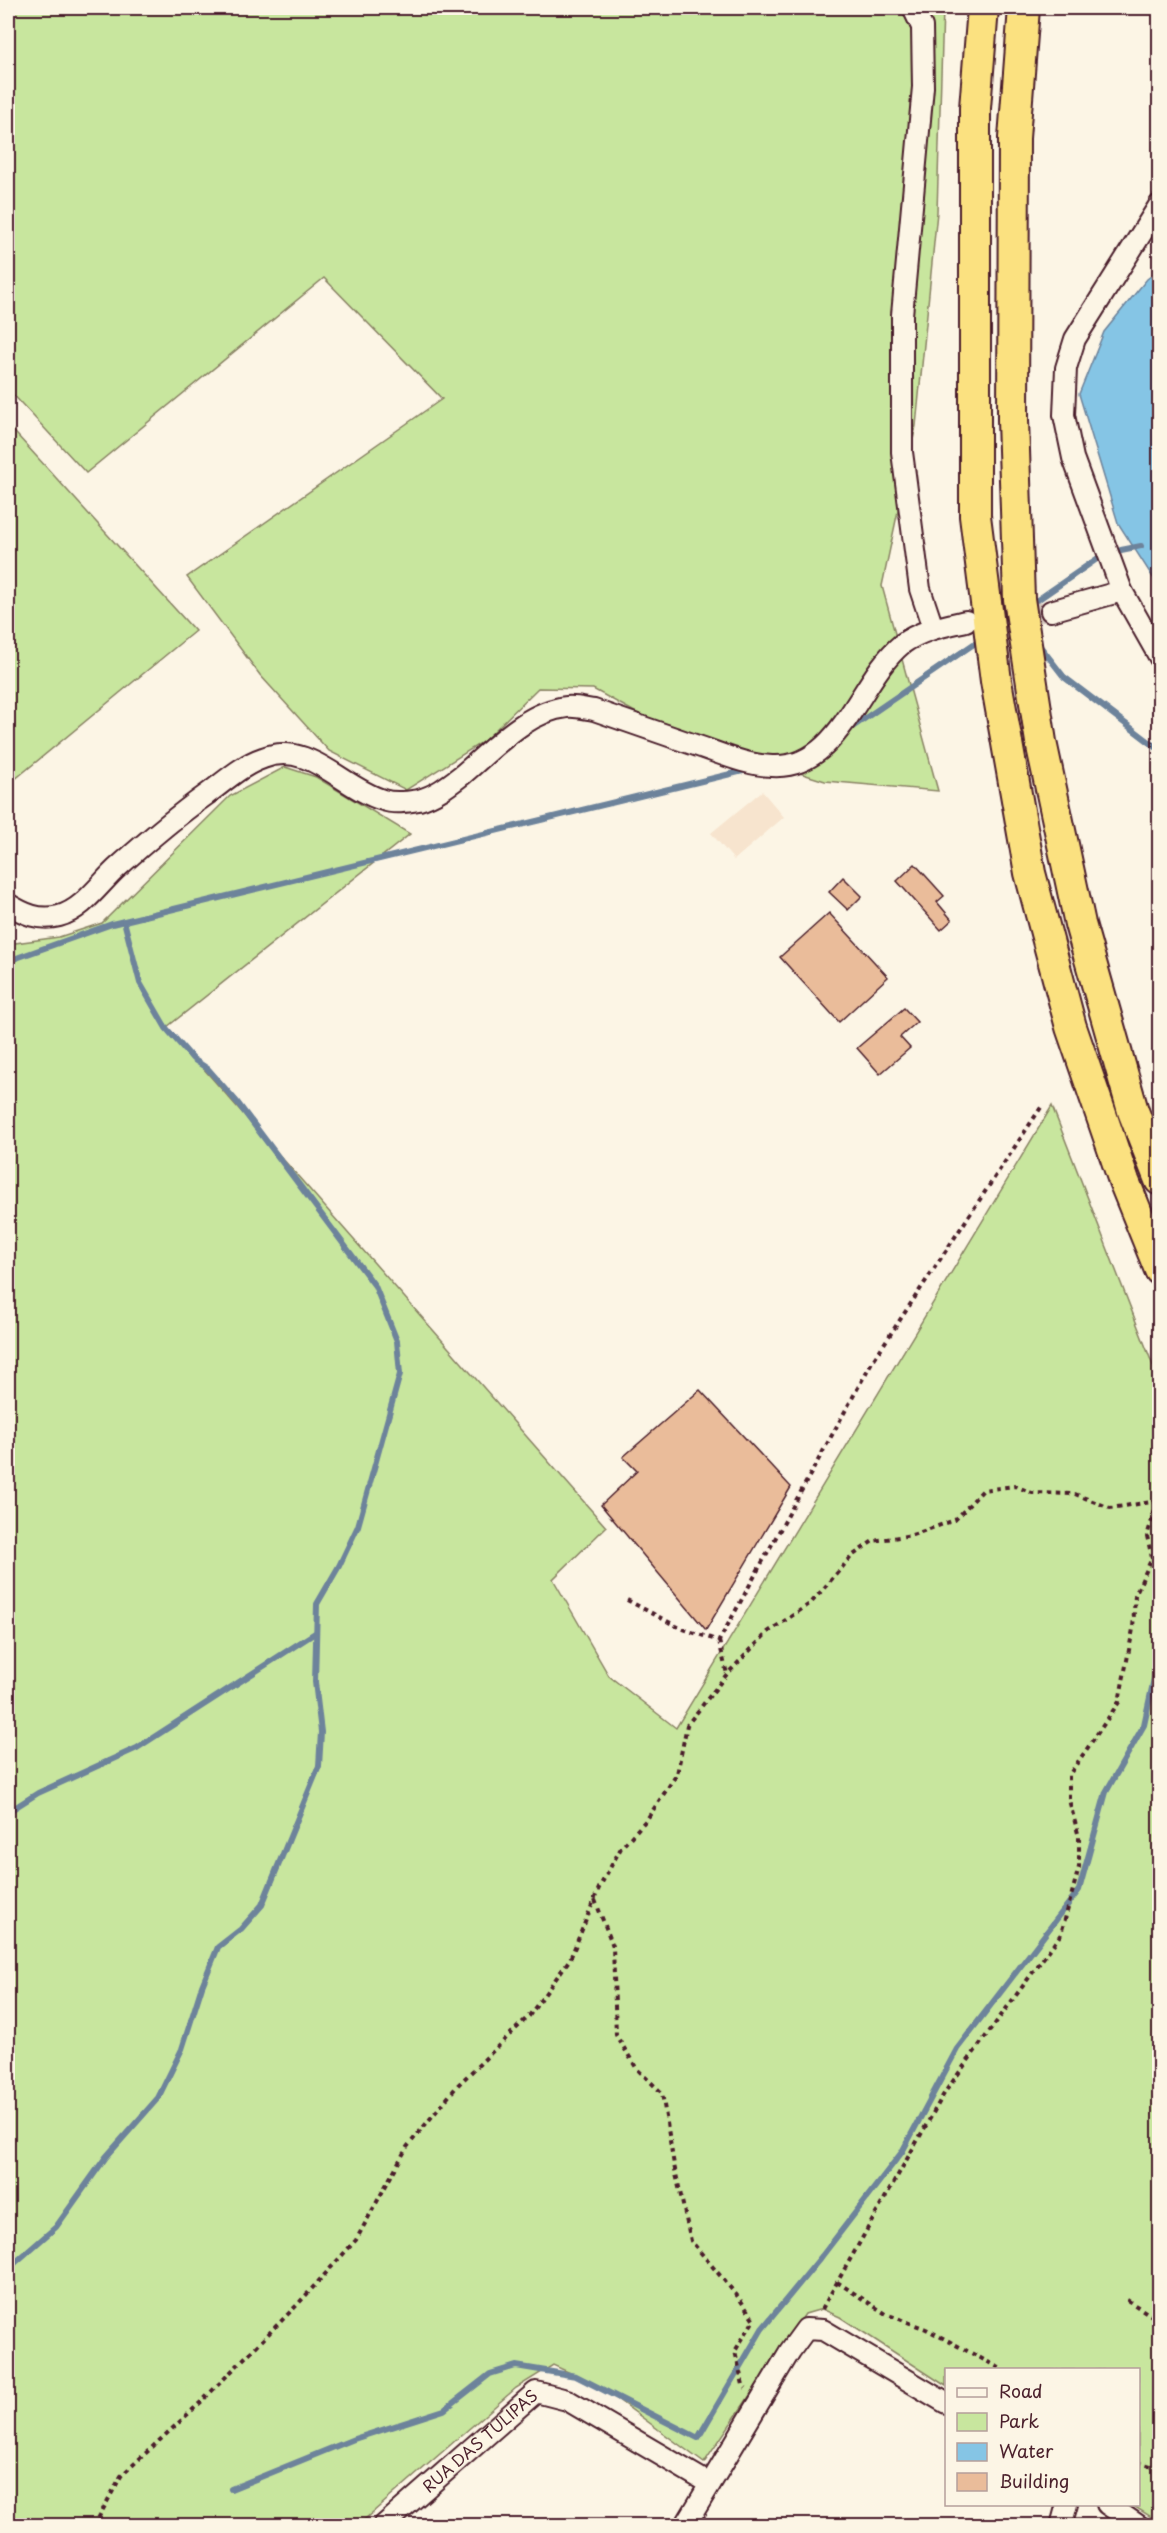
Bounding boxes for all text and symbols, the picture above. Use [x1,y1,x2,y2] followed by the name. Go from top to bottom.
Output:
[945,2368,1140,2506] legend
[999,2377,1043,2404] text: Road
[417,2383,542,2497] street label: RUA DAS TULIPAS
[999,2407,1039,2434] text: Park
[999,2437,1054,2464] text: Water
[999,2467,1069,2494] text: Building

